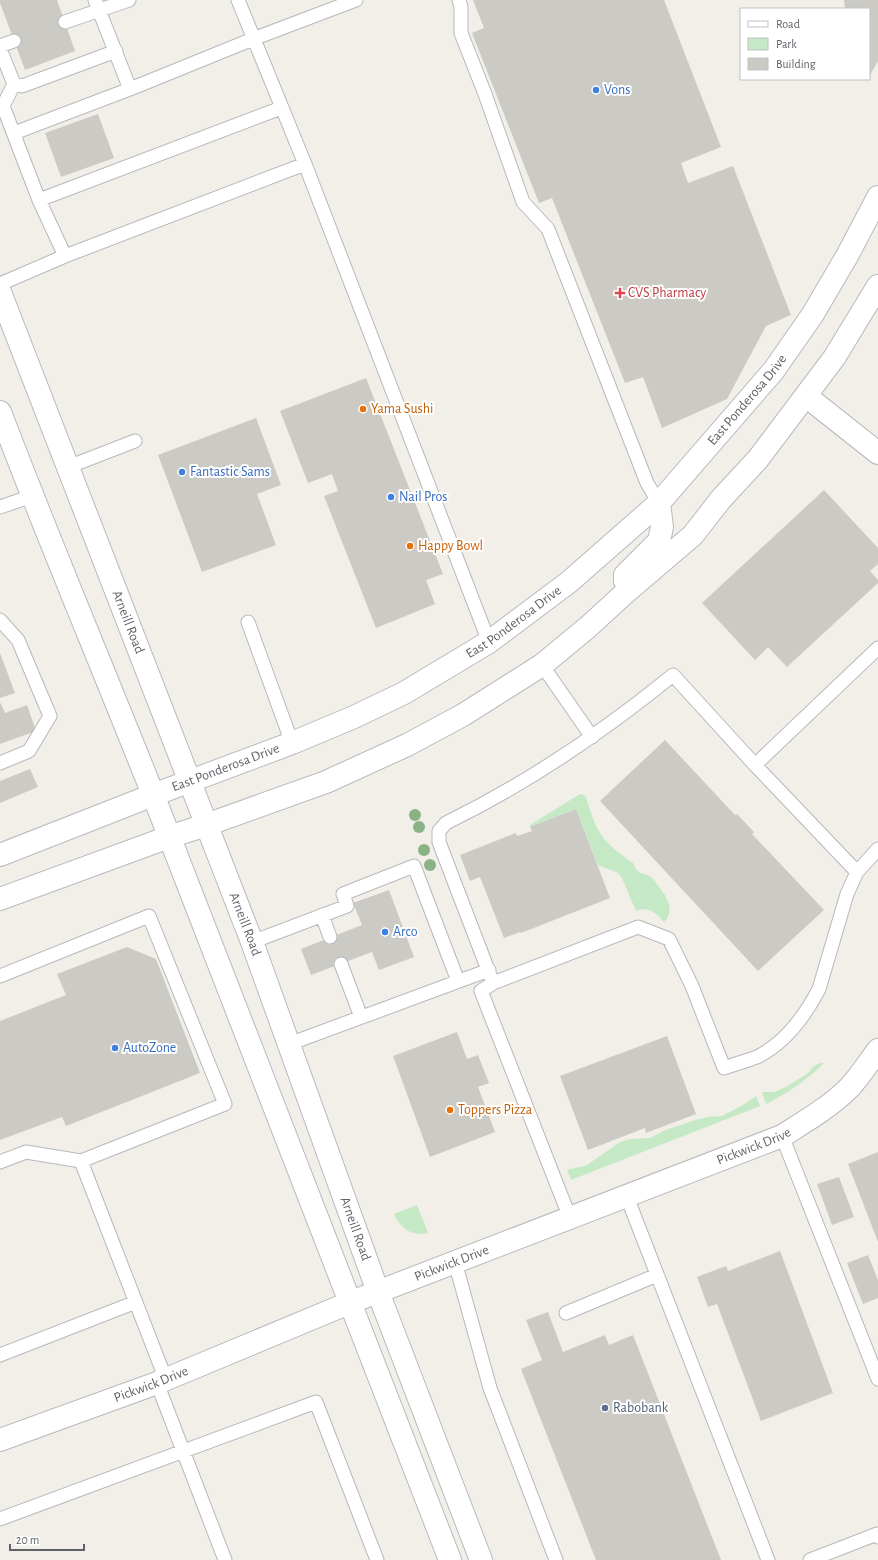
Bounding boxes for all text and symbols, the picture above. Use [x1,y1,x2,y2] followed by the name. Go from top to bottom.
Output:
[740,8,870,80] legend
[776,18,800,30] text: Road
[776,38,797,50] text: Park
[776,58,816,70] text: Building
[604,83,630,97] place label: Vons
[591,85,601,95] marker: Vons
[628,286,706,300] place label: CVS Pharmacy
[615,288,625,298] marker: CVS Pharmacy
[705,352,789,448] street label: East Ponderosa Drive
[371,402,433,416] place label: Yama Sushi
[358,404,368,414] marker: Yama Sushi
[190,465,270,479] place label: Fantastic Sams
[177,467,187,477] marker: Fantastic Sams
[399,490,448,504] place label: Nail Pros
[386,492,396,502] marker: Nail Pros
[418,539,483,553] place label: Happy Bowl
[405,541,415,551] marker: Happy Bowl
[464,583,564,661] street label: East Ponderosa Drive
[109,588,147,656] street label: Arneill Road
[170,741,281,794] street label: East Ponderosa Drive
[226,891,263,958] street label: Arneill Road
[393,925,418,939] place label: Arco
[380,927,390,937] marker: Arco
[123,1041,176,1055] place label: AutoZone
[110,1043,120,1053] marker: AutoZone
[458,1103,533,1117] place label: Toppers Pizza
[445,1105,455,1115] marker: Toppers Pizza
[715,1125,793,1167] street label: Pickwick Drive
[337,1195,373,1263] street label: Arneill Road
[412,1243,491,1284] street label: Pickwick Drive
[112,1364,190,1405] street label: Pickwick Drive
[613,1401,669,1415] place label: Rabobank
[600,1403,610,1413] marker: Rabobank
[10,1526,84,1552] scale bar
[16,1534,39,1546] text: 20 m

